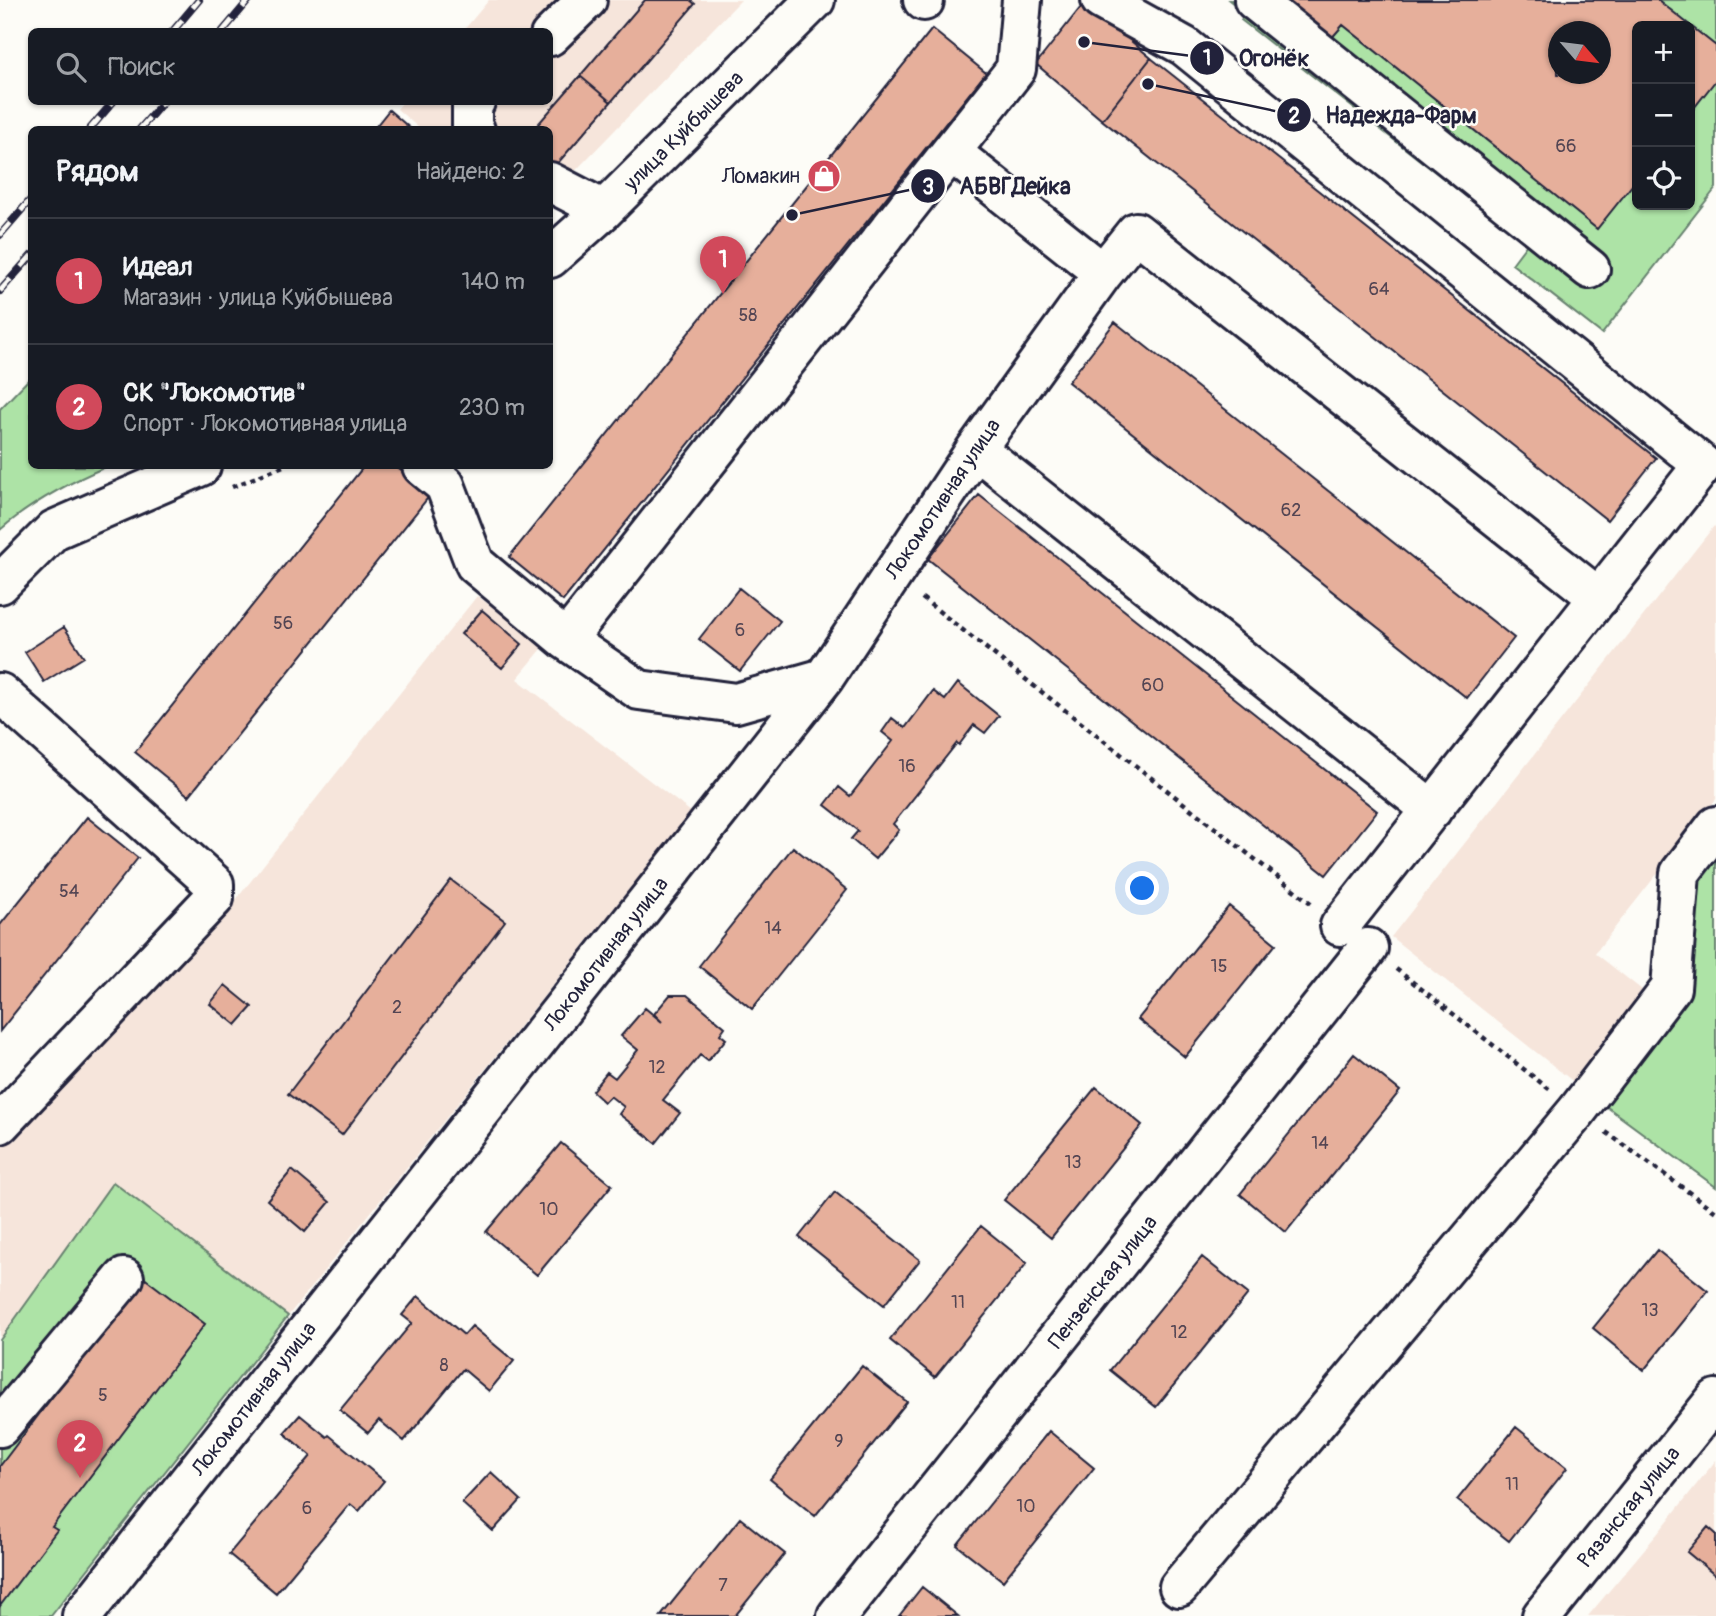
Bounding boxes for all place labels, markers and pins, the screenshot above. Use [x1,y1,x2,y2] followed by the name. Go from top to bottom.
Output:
[1190,36,1324,80] callout: Огонёк
[1277,93,1491,137] callout: Надежда-Фарм
[805,157,843,195] shop icon: Ломакин
[721,163,800,190] place label: Ломакин
[910,164,1085,208] callout: АБВГДейка
[700,236,746,294] pin: 1
[57,1420,103,1478] pin: 2

